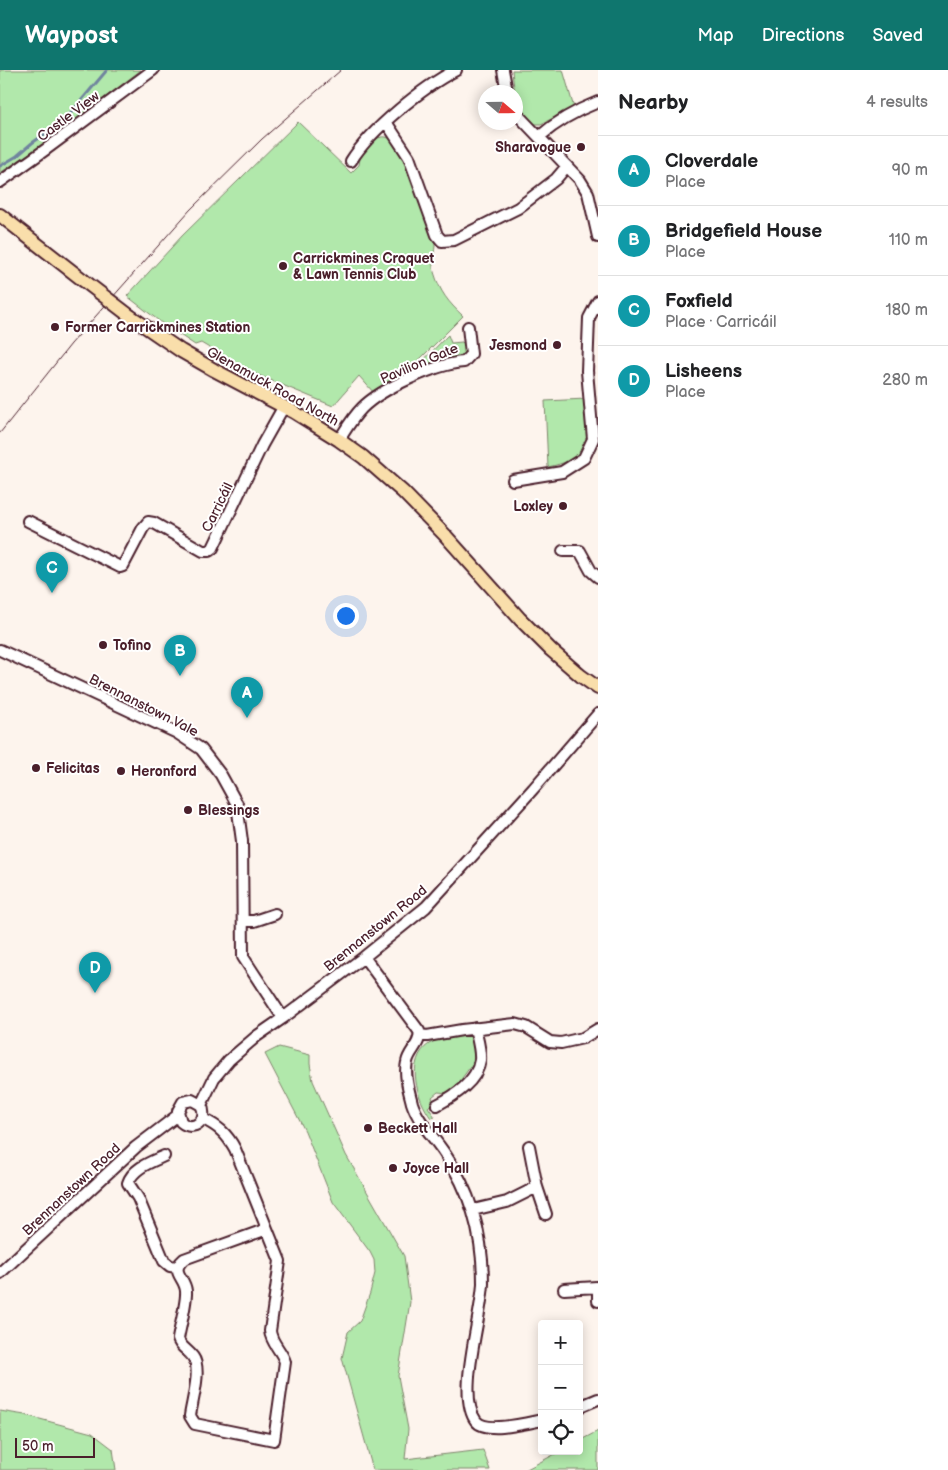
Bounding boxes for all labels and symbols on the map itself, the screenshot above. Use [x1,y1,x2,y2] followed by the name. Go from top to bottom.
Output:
[478,85,523,130] north arrow
[34,87,103,145] street label: Castle View
[495,139,571,156] place label: Sharavogue
[575,141,587,153] marker: Sharavogue
[293,250,435,283] place label: Carrickmines Croquet & Lawn Tennis Club
[277,260,289,272] marker: Carrickmines Croquet & Lawn Tennis Club
[65,319,251,336] place label: Former Carrickmines Station
[49,321,61,333] marker: Former Carrickmines Station
[489,337,547,354] place label: Jesmond
[378,339,461,387] street label: Pavilion Gate
[551,339,563,351] marker: Jesmond
[204,343,342,430] street label: Glenamuck Road North
[198,480,237,535] street label: Carricáil
[513,498,554,515] place label: Loxley
[557,500,569,512] marker: Loxley
[36,552,68,593] pin: C
[333,603,359,629] your location
[164,635,196,676] pin: B
[113,637,151,654] place label: Tofino
[97,639,109,651] marker: Tofino
[86,671,201,740] street label: Brennanstown Vale
[231,677,263,718] pin: A
[46,760,100,777] place label: Felicitas
[30,762,42,774] marker: Felicitas
[131,763,197,780] place label: Heronford
[115,765,127,777] marker: Heronford
[198,802,259,819] place label: Blessings
[182,804,194,816] marker: Blessings
[320,882,430,975] street label: Brennanstown Road
[79,952,111,993] pin: D
[378,1120,457,1137] place label: Beckett Hall
[362,1122,374,1134] marker: Beckett Hall
[19,1140,124,1239] street label: Brennanstown Road
[403,1160,469,1177] place label: Joyce Hall
[387,1162,399,1174] marker: Joyce Hall
[15,1435,95,1458] scale bar

